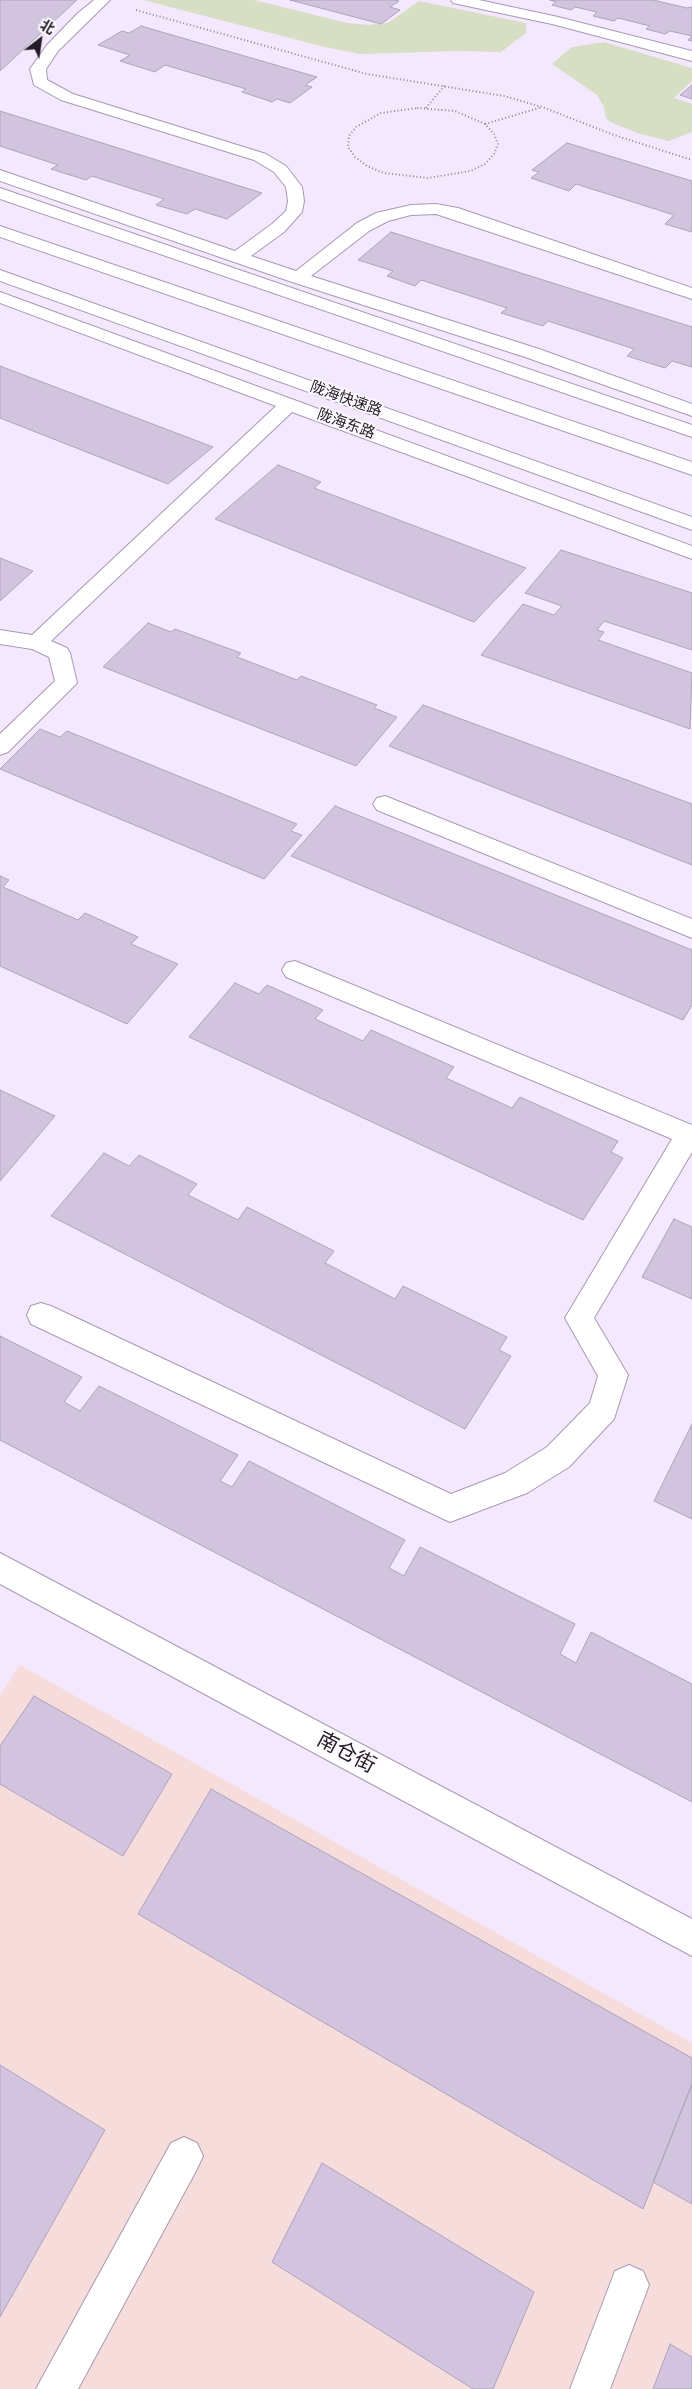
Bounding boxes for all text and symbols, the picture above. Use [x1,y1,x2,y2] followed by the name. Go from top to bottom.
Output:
[15,15,65,65] north arrow
[37,15,59,38] text: 北
[308,378,384,420] street label: 陇海快速路
[315,405,377,443] street label: 陇海东路
[312,1727,380,1779] street label: 南仓街

